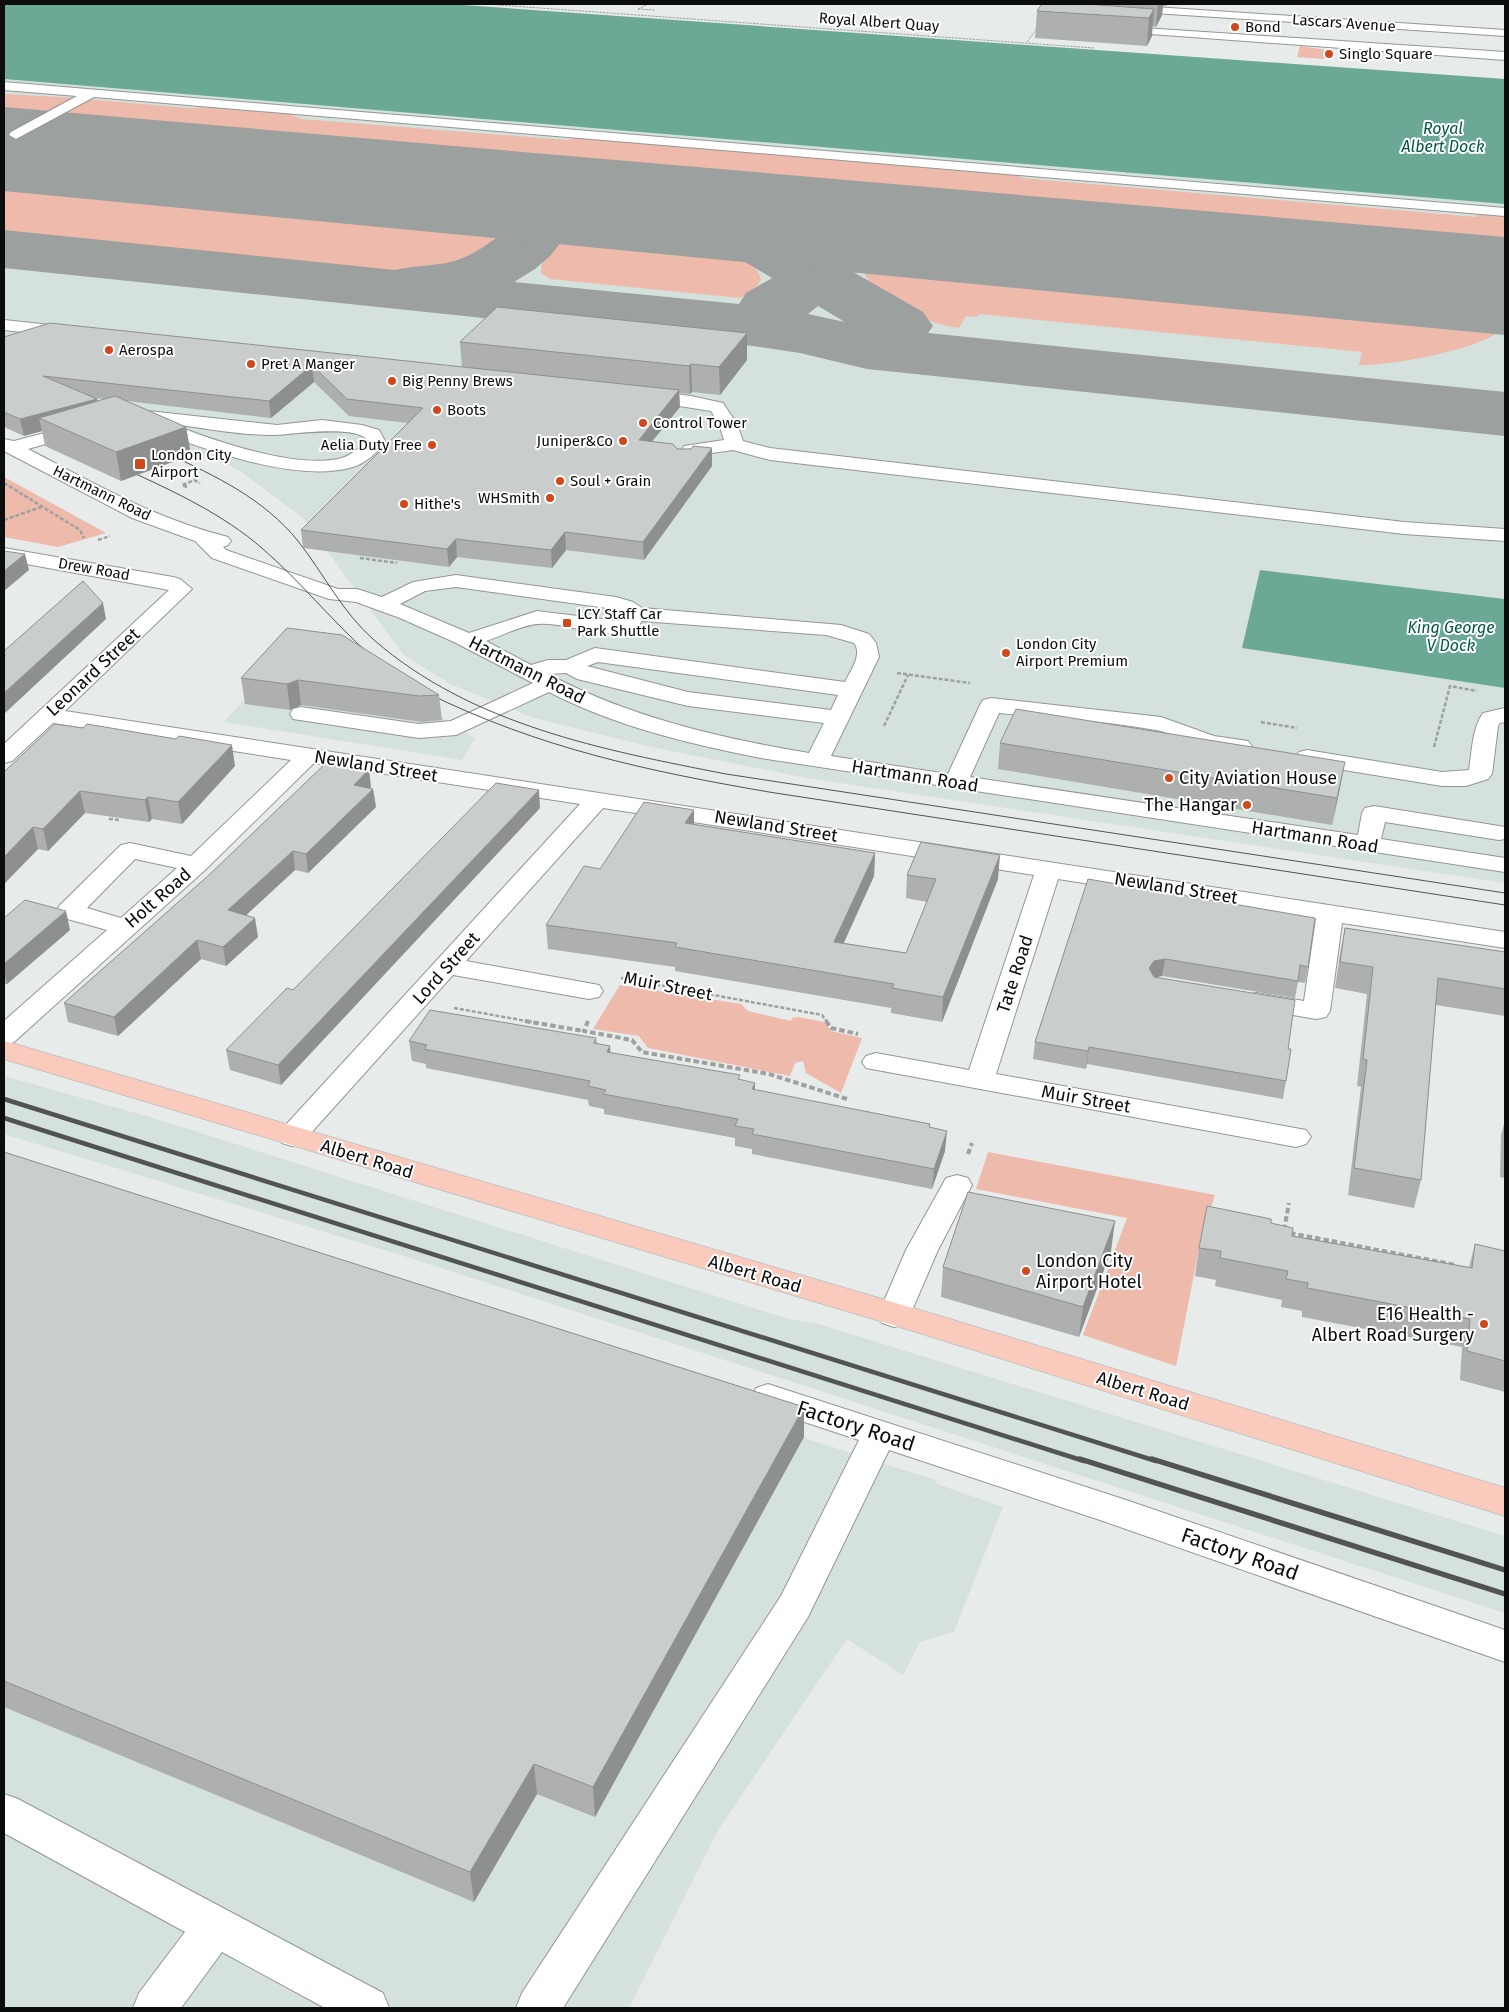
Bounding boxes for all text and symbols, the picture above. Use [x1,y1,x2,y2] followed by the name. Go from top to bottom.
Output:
[818,9,940,35] street label: Royal Albert Quay
[1292,10,1396,36] street label: Lascars Avenue
[1245,18,1281,36] place label: Bond
[1229,21,1241,33] marker: Bond
[1339,45,1433,63] place label: Singlo Square
[1323,48,1335,60] marker: Singlo Square
[1401,119,1485,156] water label: Royal Albert Dock
[119,341,174,359] place label: Aerospa
[103,344,115,356] marker: Aerospa
[261,355,355,373] place label: Pret A Manger
[245,358,257,370] marker: Pret A Manger
[402,372,513,390] place label: Big Penny Brews
[386,375,398,387] marker: Big Penny Brews
[447,401,486,419] place label: Boots
[431,404,443,416] marker: Boots
[653,414,747,432] place label: Control Tower
[637,417,649,429] marker: Control Tower
[537,432,613,450] place label: Juniper&Co
[617,435,629,447] marker: Juniper&Co
[321,436,422,454] place label: Aelia Duty Free
[426,439,438,451] marker: Aelia Duty Free
[151,446,232,481] place label: London City Airport
[133,457,147,471] marker: London City Airport
[50,462,154,524] street label: Hartmann Road
[570,472,651,490] place label: Soul + Grain
[554,475,566,487] marker: Soul + Grain
[478,489,540,507] place label: WHSmith
[544,492,556,504] marker: WHSmith
[414,495,461,513] place label: Hithe's
[398,498,410,510] marker: Hithe's
[57,554,131,584] street label: Drew Road
[577,605,662,640] place label: LCY Staff Car Park Shuttle
[561,617,573,629] marker: LCY Staff Car Park Shuttle
[1407,618,1495,655] water label: King George V Dock
[42,623,145,721] street label: Leonard Street
[465,631,589,709] street label: Hartmann Road
[1016,635,1128,670] place label: London City Airport Premium
[1000,647,1012,659] marker: London City Airport Premium
[313,745,440,787] street label: Newland Street
[850,755,980,797] street label: Hartmann Road
[1179,767,1337,789] place label: City Aviation House
[1163,772,1175,784] marker: City Aviation House
[1144,794,1237,816] place label: The Hangar
[1241,799,1253,811] marker: The Hangar
[713,805,840,847] street label: Newland Street
[1250,816,1380,858] street label: Hartmann Road
[120,863,196,933] street label: Holt Road
[1113,867,1240,909] street label: Newland Street
[408,927,485,1009] street label: Lord Street
[992,932,1038,1016] street label: Tate Road
[622,967,715,1005] street label: Muir Street
[1040,1080,1133,1118] street label: Muir Street
[318,1134,416,1184] street label: Albert Road
[706,1250,804,1298] street label: Albert Road
[1036,1250,1142,1293] place label: London City Airport Hotel
[1020,1265,1032,1277] marker: London City Airport Hotel
[1312,1303,1474,1346] place label: E16 Health - Albert Road Surgery
[1478,1318,1490,1330] marker: E16 Health - Albert Road Surgery
[1094,1366,1192,1416] street label: Albert Road
[794,1395,918,1457] street label: Factory Road
[1178,1522,1302,1586] street label: Factory Road

